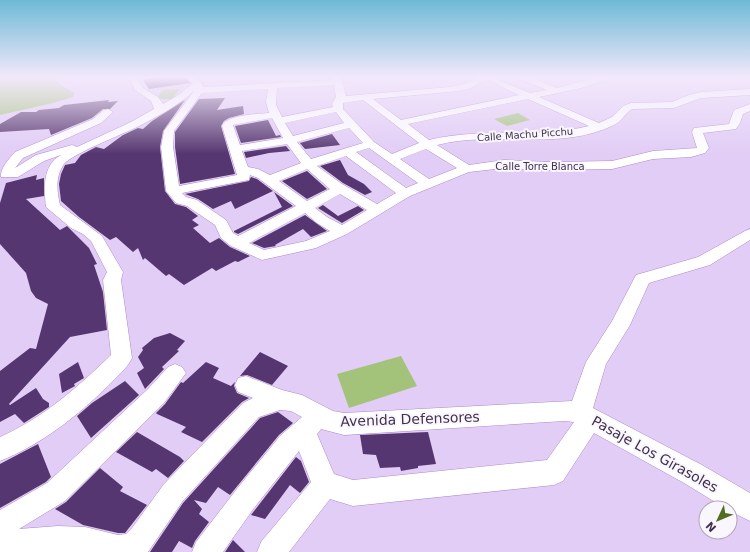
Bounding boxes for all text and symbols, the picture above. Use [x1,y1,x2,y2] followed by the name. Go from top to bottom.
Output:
[477,126,573,143] street label: Calle Machu Picchu
[495,161,585,172] street label: Calle Torre Blanca
[340,409,480,429] street label: Avenida Defensores
[589,413,721,495] street label: Pasaje Los Girasoles
[698,500,738,540] north arrow
[703,519,719,534] text: N

